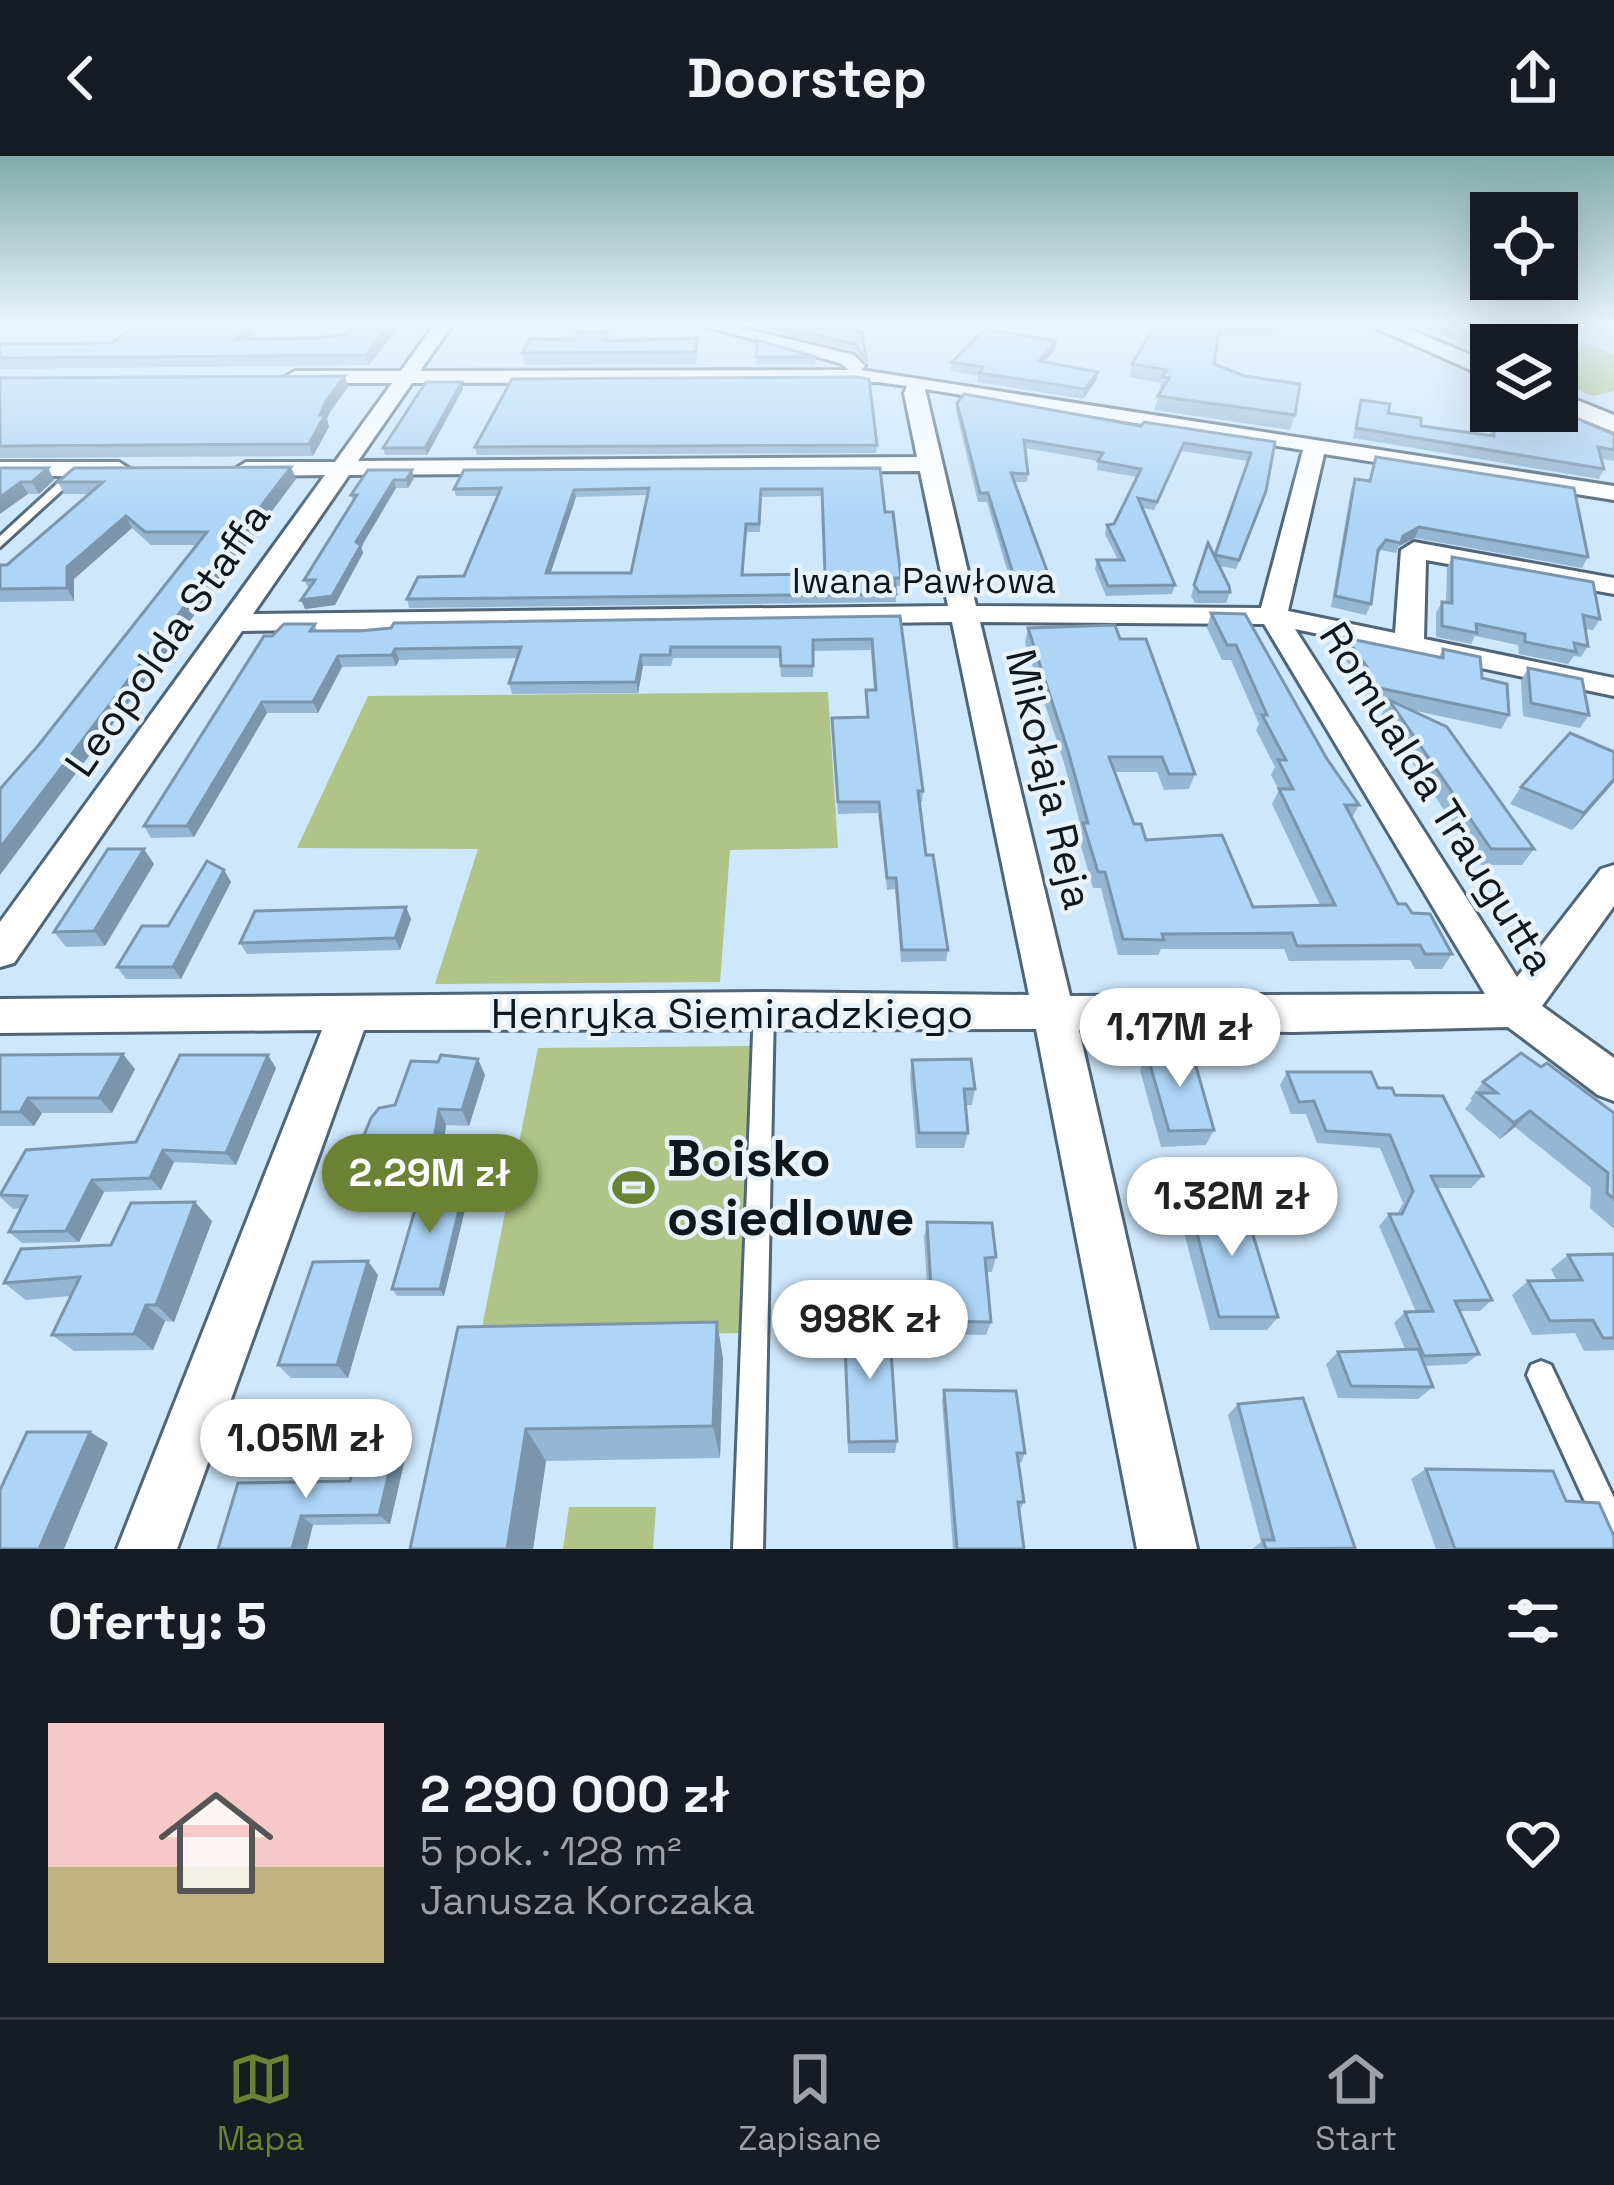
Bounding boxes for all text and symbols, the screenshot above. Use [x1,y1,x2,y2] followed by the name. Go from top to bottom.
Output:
[687,44,927,113] text: Doorstep
[48,45,114,111] icon: back
[1500,45,1566,111] icon: share
[1470,192,1578,432] map controls
[1470,192,1578,300] button: locate
[1470,324,1578,432] button: layers
[53,492,282,787] street label: Leopolda Staffa
[792,558,1056,604] street label: Iwana Pawłowa
[1308,613,1567,984] street label: Romualda Traugutta
[994,644,1105,914] street label: Mikołaja Reja
[491,987,973,1040] street label: Henryka Siemiradzkiego
[1056,988,1304,1090] pin: 1.17M zł
[1107,1002,1253,1051] text: 1.17M zł
[667,1126,914,1250] place label: Boisko osiedlowe
[306,1134,554,1236] pin: 2.29M zł
[349,1148,511,1197] text: 2.29M zł
[1108,1157,1356,1259] pin: 1.32M zł
[610,1164,656,1210] sports icon: Boisko osiedlowe
[1154,1171,1310,1220] text: 1.32M zł
[759,1280,981,1382] pin: 998K zł
[799,1294,941,1343] text: 998K zł
[182,1399,430,1501] pin: 1.05M zł
[227,1413,385,1462] text: 1.05M zł
[1500,1588,1566,1654] icon: filters
[48,1589,267,1654] text: Oferty: 5
[420,1762,730,1827] text: 2 290 000 zł
[144,1771,288,1915] icon: home
[1500,1810,1566,1876] icon: heart
[420,1827,681,1876] text: 5 pok. · 128 m²
[420,1876,755,1925] text: Janusza Korczaka
[217,2046,305,2160] tab: Mapa
[738,2046,882,2160] tab: Zapisane
[1315,2046,1397,2160] tab: Start

